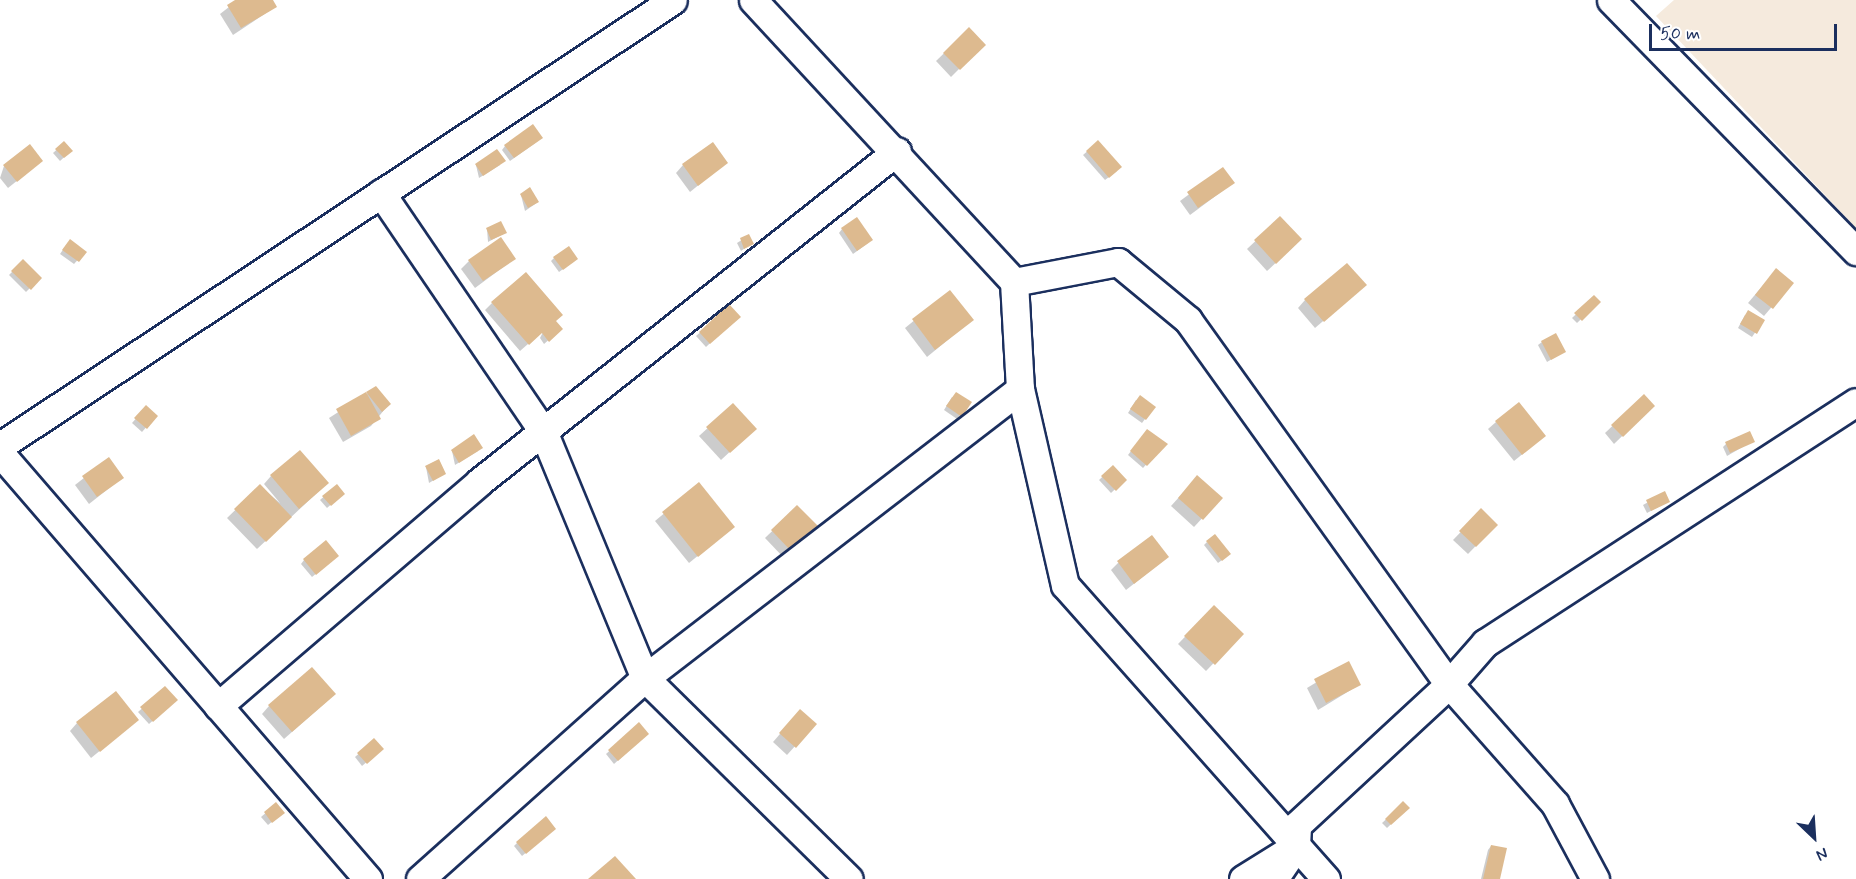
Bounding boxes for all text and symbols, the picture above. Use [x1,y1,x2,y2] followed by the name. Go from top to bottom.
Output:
[1652,12,1840,50] scale bar
[1660,22,1700,46] text: 50 m
[1784,807,1844,867] north arrow
[1813,842,1831,866] text: N

